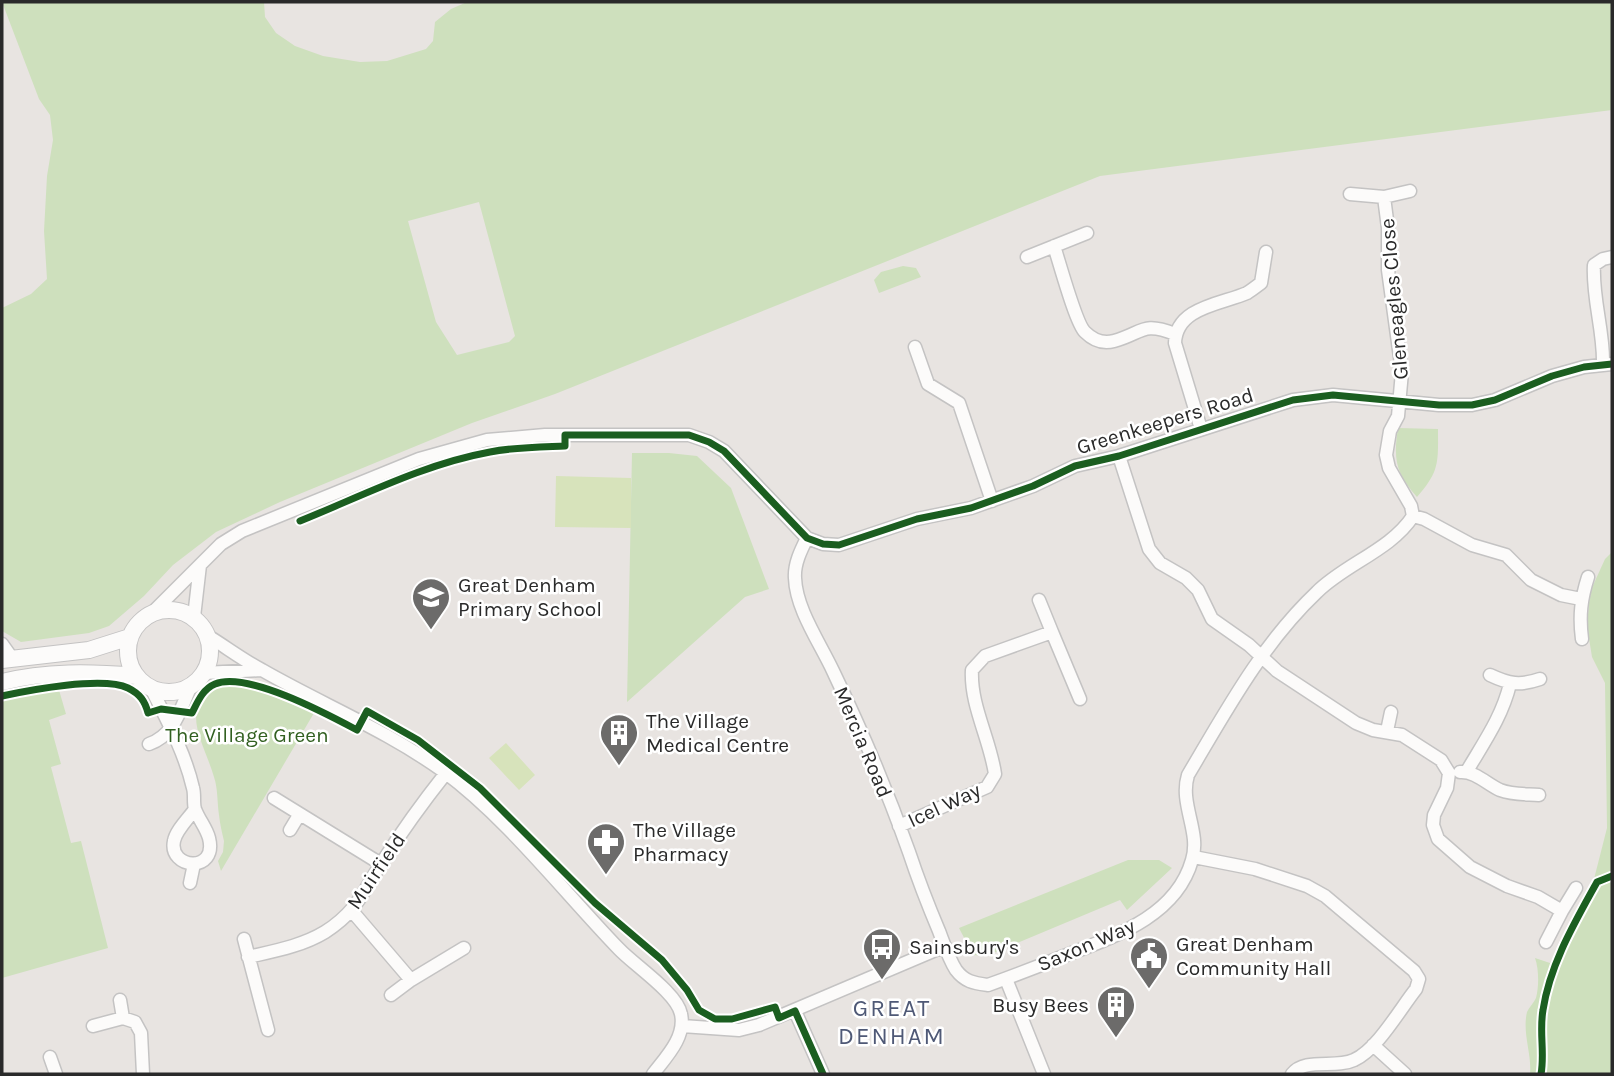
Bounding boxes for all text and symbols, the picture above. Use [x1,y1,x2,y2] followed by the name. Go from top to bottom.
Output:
[1375,217,1413,381] street label: Gleneagles Close
[1074,383,1256,459] street label: Greenkeepers Road
[458,573,602,621] place label: Great Denham Primary School
[410,576,452,631] school or university icon: Great Denham Primary School
[829,683,897,801] street label: Mercia Road
[646,709,789,757] place label: The Village Medical Centre
[598,712,640,767] building icon: The Village Medical Centre
[165,723,329,747] park label: The Village Green
[904,778,985,832] street label: Icel Way
[633,818,736,866] place label: The Village Pharmacy
[585,821,627,876] pharmacy icon: The Village Pharmacy
[342,828,410,914] street label: Muirfield
[1034,914,1139,976] street label: Saxon Way
[861,926,903,981] bus stop icon: Sainsbury's
[1176,932,1331,980] place label: Great Denham Community Hall
[909,935,1020,959] place label: Sainsbury's
[1128,935,1170,990] public building icon: Great Denham Community Hall
[1095,984,1137,1039] building icon: Busy Bees
[992,993,1089,1017] place label: Busy Bees
[838,994,946,1050] district label: GREAT DENHAM

